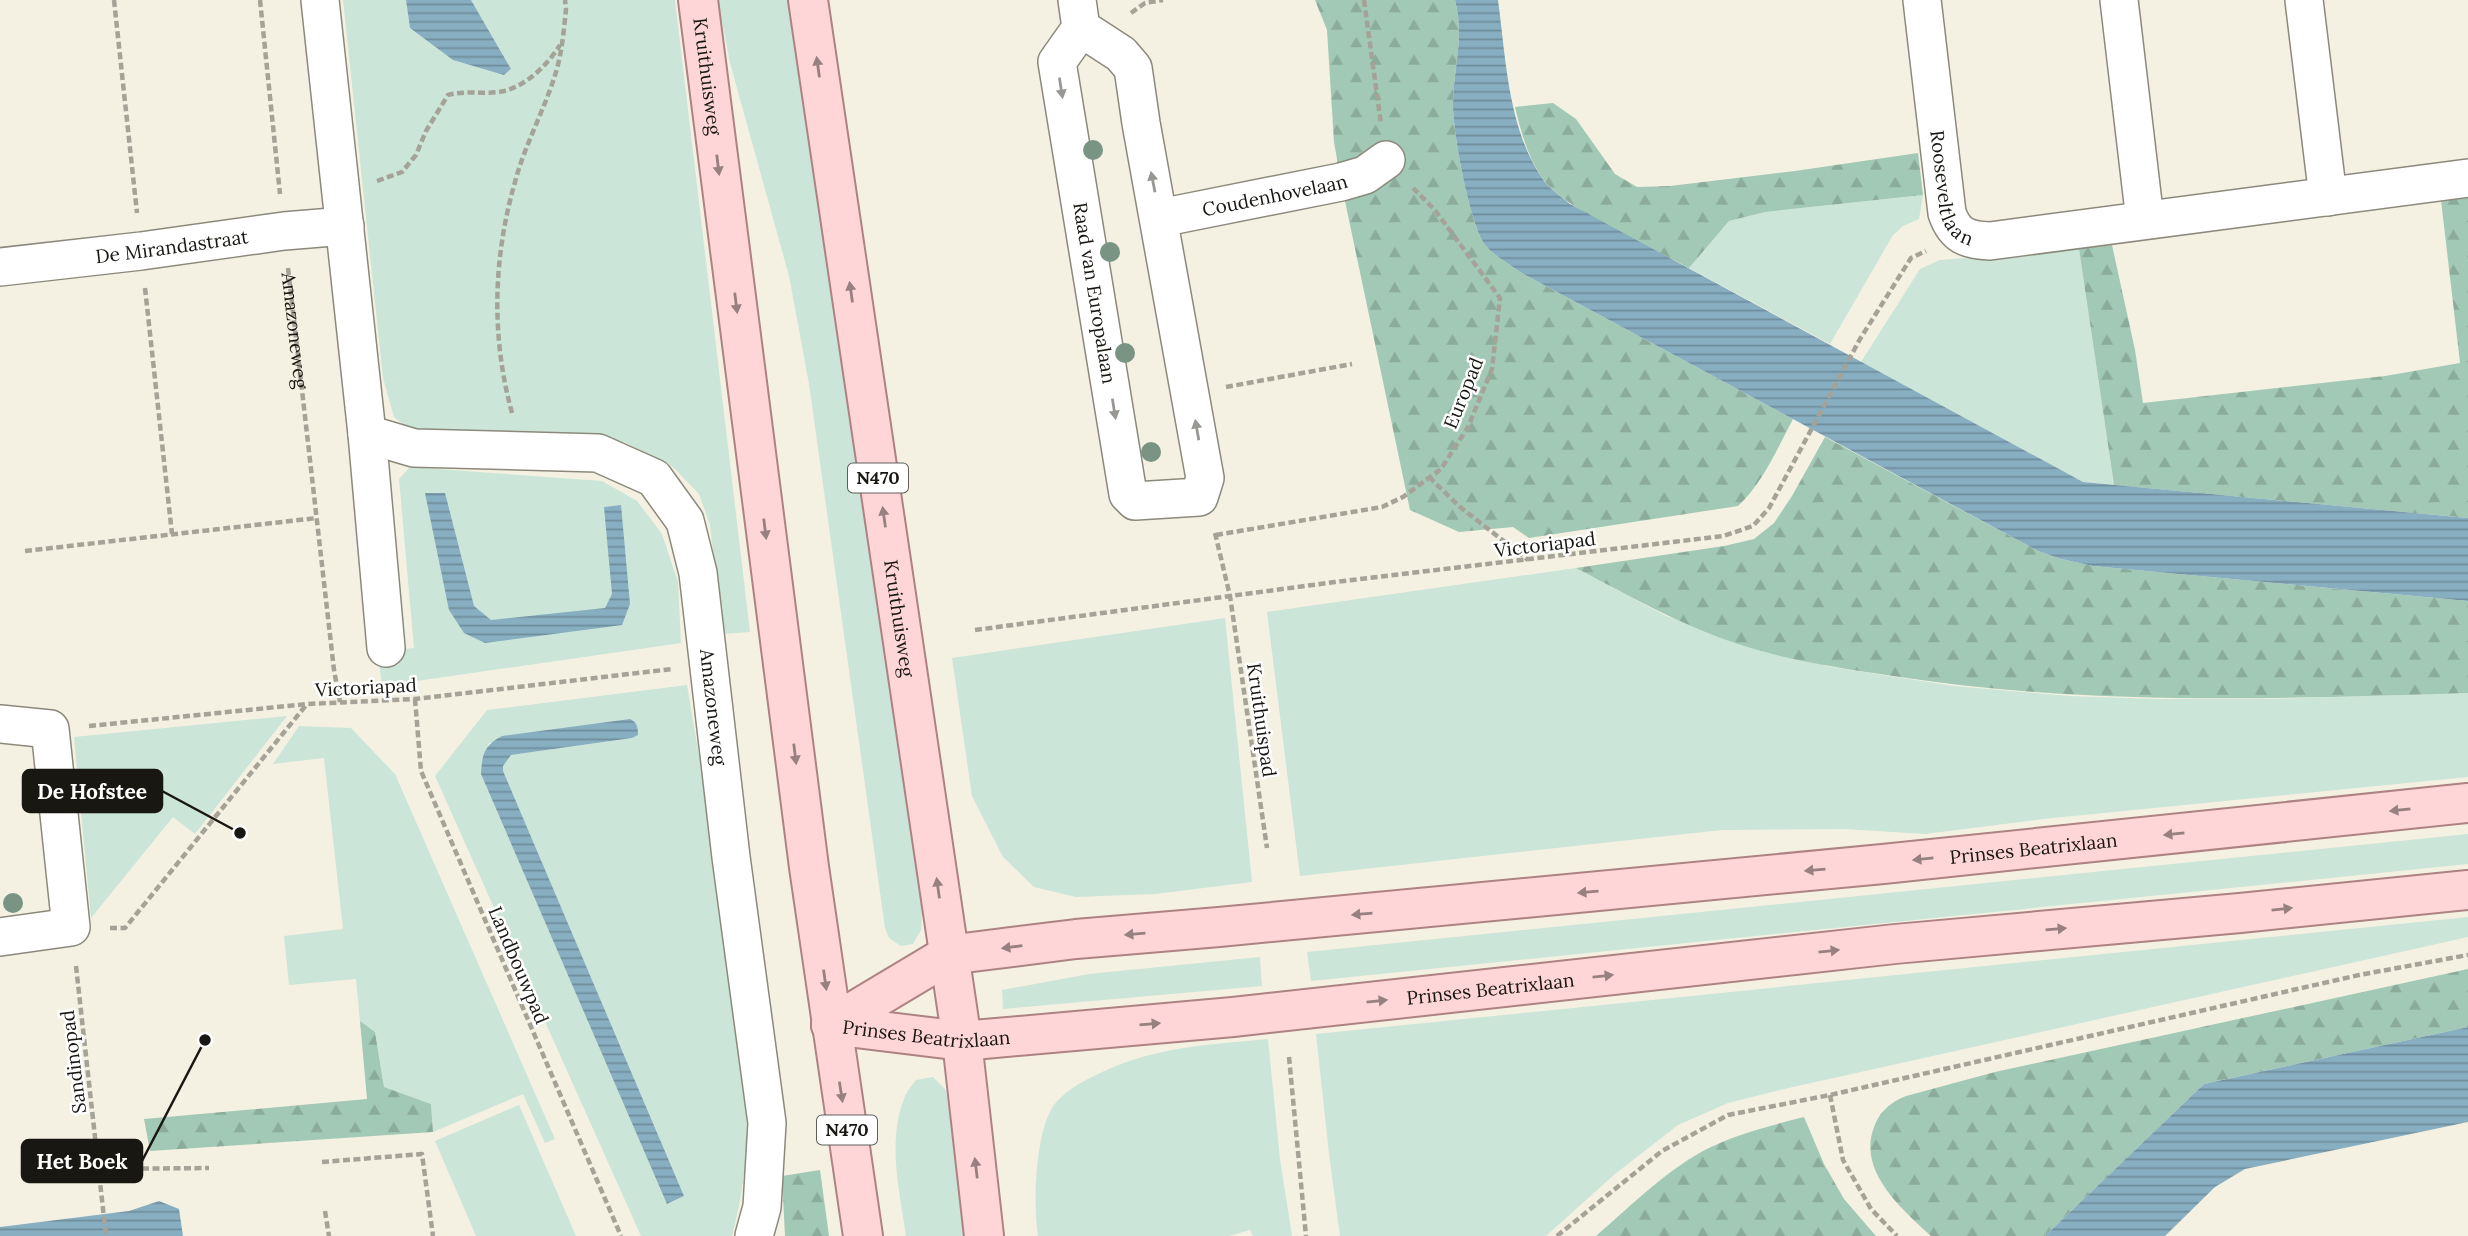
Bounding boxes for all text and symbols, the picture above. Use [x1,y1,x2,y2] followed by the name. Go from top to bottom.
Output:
[688,16,727,137] street label: Kruithuisweg
[812,56,823,78] one-way arrow
[1056,77,1067,99] one-way arrow
[1925,129,1977,251] street label: Rooseveltlaan
[713,154,724,176] one-way arrow
[1200,169,1350,221] street label: Coudenhovelaan
[1147,171,1158,193] one-way arrow
[1068,201,1122,385] street label: Raad van Europalaan
[94,224,250,268] street label: De Mirandastraat
[276,270,314,391] street label: Amazoneweg
[845,281,856,303] one-way arrow
[730,292,741,314] one-way arrow
[1438,354,1488,432] street label: Europad
[1109,398,1120,420] one-way arrow
[1191,419,1202,441] one-way arrow
[848,464,908,492] road number: N470
[878,506,889,528] one-way arrow
[760,518,771,540] one-way arrow
[1492,526,1597,562] street label: Victoriapad
[879,558,920,679] street label: Kruithuisweg
[695,647,732,767] street label: Amazoneweg
[1242,661,1282,779] street label: Kruithuispad
[314,672,417,702] street label: Victoriapad
[789,743,800,765] one-way arrow
[23,770,162,812] callout: De Hofstee
[37,778,147,805] text: De Hofstee
[2389,805,2411,816] one-way arrow
[1948,828,2119,869] street label: Prinses Beatrixlaan
[2163,829,2185,840] one-way arrow
[1912,854,1934,865] one-way arrow
[1804,865,1826,876] one-way arrow
[932,876,943,898] one-way arrow
[1577,887,1599,898] one-way arrow
[483,903,555,1027] street label: Landbouwpad
[2272,903,2294,914] one-way arrow
[1351,908,1373,919] one-way arrow
[2045,924,2067,935] one-way arrow
[1124,929,1146,940] one-way arrow
[1001,941,1023,952] one-way arrow
[1819,945,1841,956] one-way arrow
[1405,967,1576,1010] street label: Prinses Beatrixlaan
[820,969,831,991] one-way arrow
[1592,970,1614,981] one-way arrow
[1366,995,1388,1006] one-way arrow
[55,1009,91,1115] street label: Sandinopad
[841,1015,1011,1053] street label: Prinses Beatrixlaan
[1139,1018,1161,1029] one-way arrow
[836,1081,847,1103] one-way arrow
[817,1115,877,1144] road number: N470
[22,1140,142,1182] callout: Het Boek
[36,1148,128,1175] text: Het Boek
[970,1157,981,1179] one-way arrow

